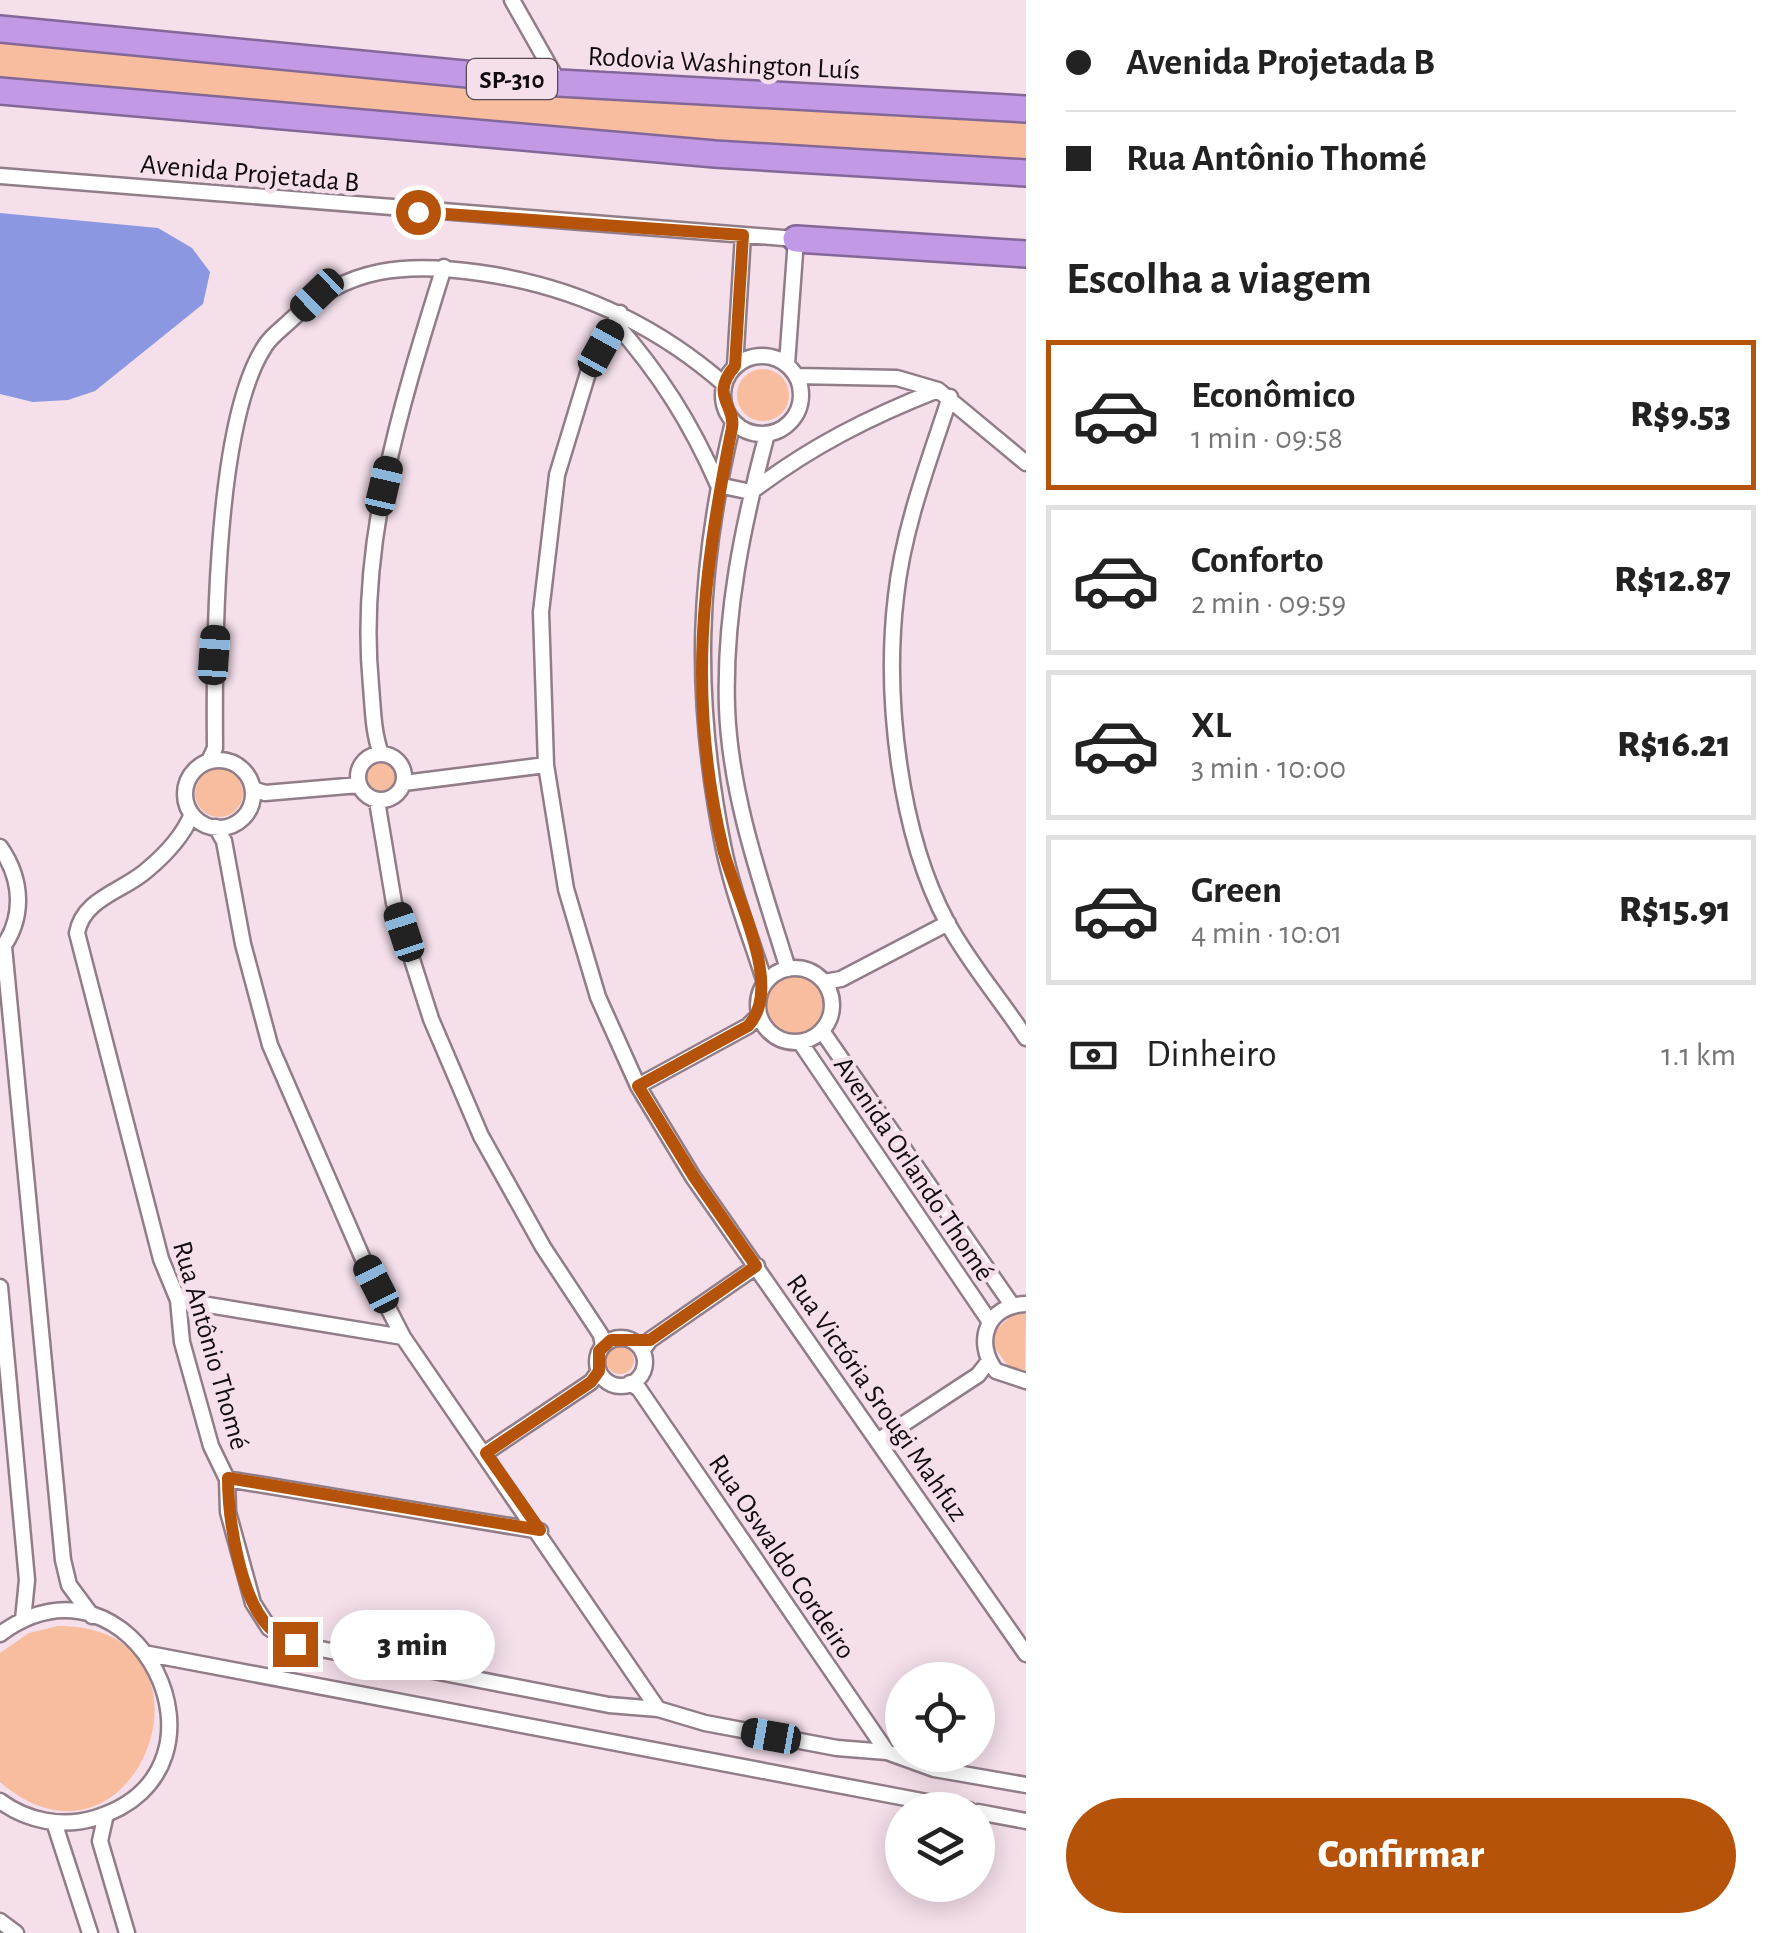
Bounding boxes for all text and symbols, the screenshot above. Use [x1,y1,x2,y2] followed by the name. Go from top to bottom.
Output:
[587,43,861,85] street label: Rodovia Washington Luís
[1126,44,1435,82] text: Avenida Projetada B
[467,59,557,99] road number: SP-310
[1126,140,1427,178] text: Rua Antônio Thomé
[139,150,360,198] street label: Avenida Projetada B
[396,190,441,235] route start
[1066,257,1372,302] text: Escolha a viagem
[285,263,349,327] car
[573,314,629,382] car
[1071,370,1161,460] icon: car
[1191,377,1355,415] text: Econômico
[1630,396,1731,434] text: R$9.53
[1191,422,1343,454] text: 1 min · 09:58
[363,453,405,519] car
[1071,535,1161,625] icon: car
[1191,542,1324,580] text: Conforto
[1614,561,1731,599] text: R$12.87
[1191,587,1346,619] text: 2 min · 09:59
[197,624,231,686] car
[1071,700,1161,790] icon: car
[1191,707,1231,745] text: XL
[1617,726,1731,764] text: R$16.21
[1191,752,1346,784] text: 3 min · 10:00
[1071,865,1161,955] icon: car
[1191,872,1282,910] text: Green
[1619,891,1731,929] text: R$15.91
[380,899,428,965] car
[1191,917,1343,949] text: 4 min · 10:01
[1066,1028,1121,1083] icon: cash
[1146,1036,1277,1074] text: Dinheiro
[1661,1039,1736,1071] text: 1.1 km
[828,1052,999,1286] street label: Avenida Orlando Thomé
[167,1238,253,1453] street label: Rua Antônio Thomé
[349,1250,403,1318] car
[781,1270,972,1527] street label: Rua Victória Srougi Mahfuz
[703,1450,860,1664] street label: Rua Oswaldo Cordeiro
[330,1609,495,1679] callout: 3 min
[273,1622,318,1667] route end
[377,1629,448,1661] text: 3 min
[885,1662,995,1902] map controls
[885,1662,995,1772] button: locate
[739,1716,803,1756] car
[885,1792,995,1902] button: layers
[1066,1798,1736,1913] button: Confirmar

